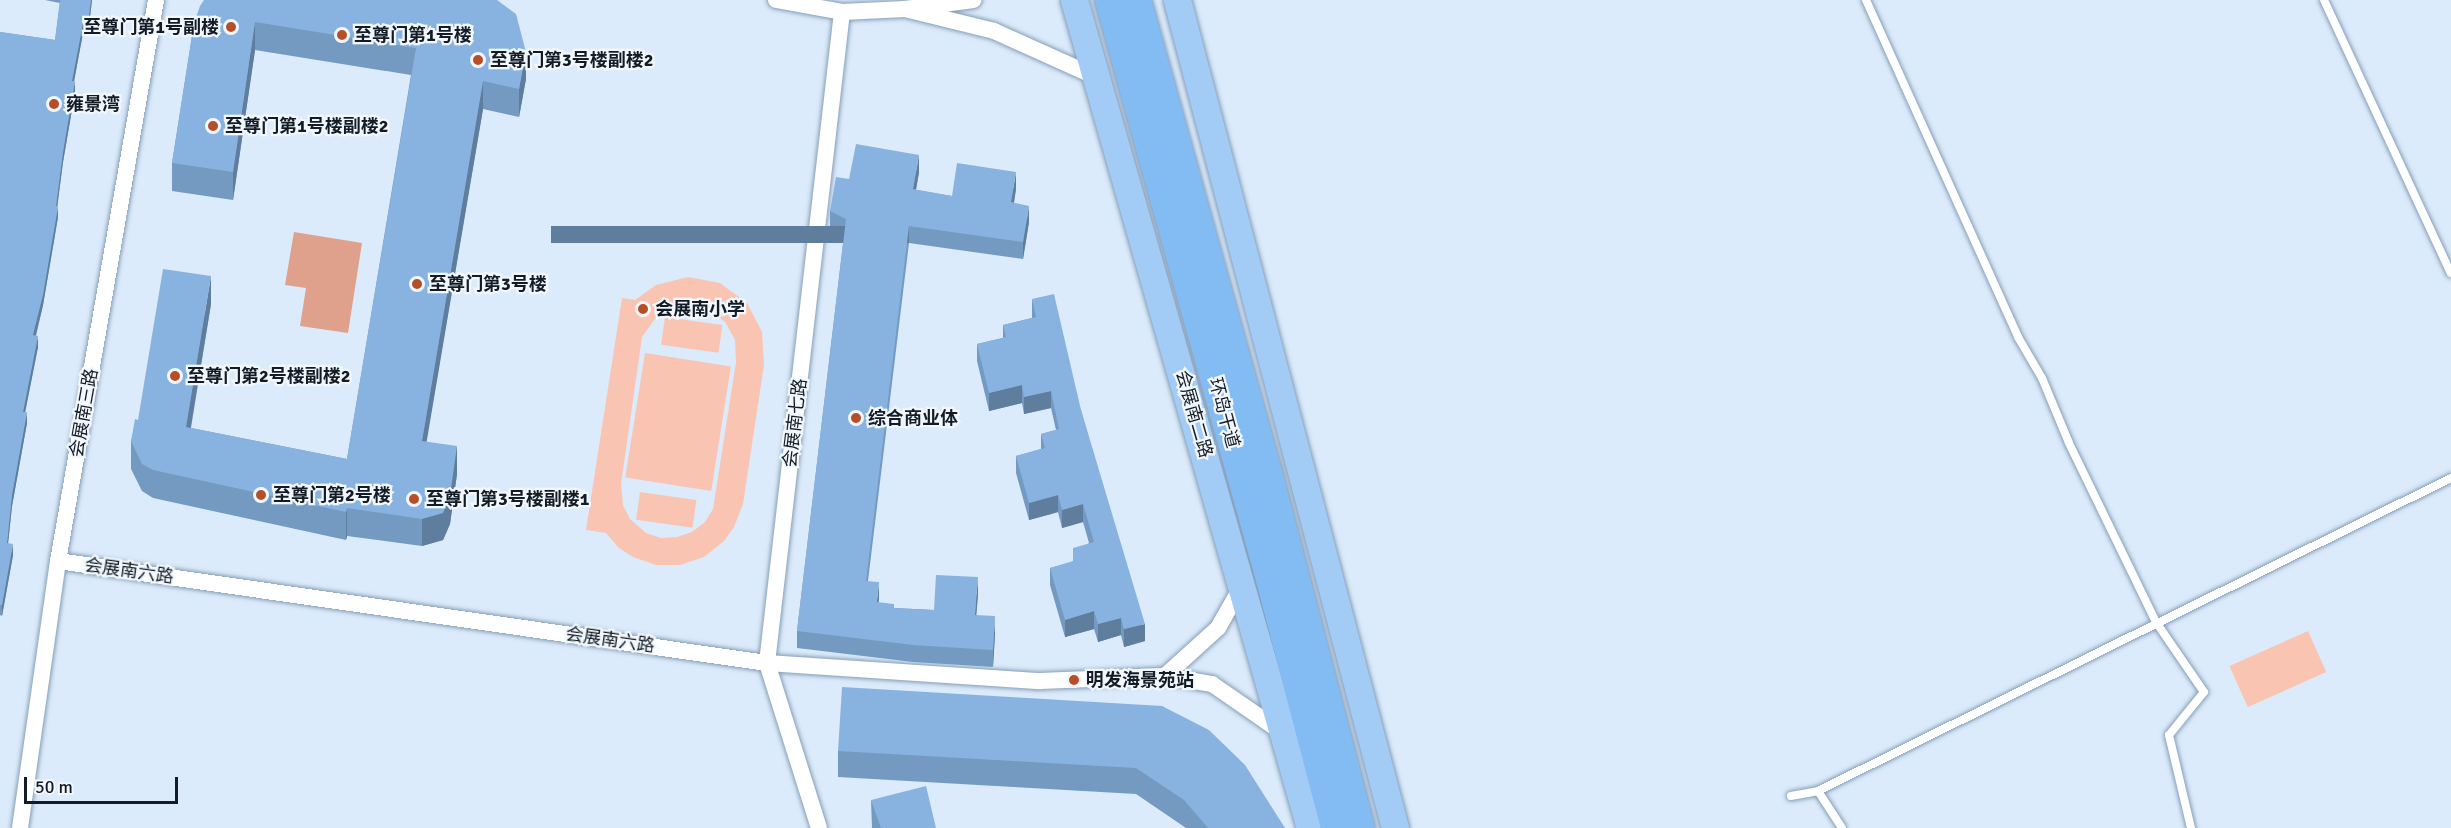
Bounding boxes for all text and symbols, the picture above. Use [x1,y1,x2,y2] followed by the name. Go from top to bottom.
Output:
[83,16,219,38] place label: 至尊门第1号副楼
[224,20,238,34] marker: 至尊门第1号副楼
[354,24,472,46] place label: 至尊门第1号楼
[335,28,349,42] marker: 至尊门第1号楼
[490,49,653,71] place label: 至尊门第3号楼副楼2
[471,53,485,67] marker: 至尊门第3号楼副楼2
[66,93,120,115] place label: 雍景湾
[47,97,61,111] marker: 雍景湾
[225,115,388,137] place label: 至尊门第1号楼副楼2
[206,119,220,133] marker: 至尊门第1号楼副楼2
[429,273,547,295] place label: 至尊门第3号楼
[410,277,424,291] marker: 至尊门第3号楼
[655,298,745,320] place label: 会展南小学
[636,302,650,316] marker: 会展南小学
[187,365,350,387] place label: 至尊门第2号楼副楼2
[66,367,102,459] street label: 会展南三路
[1171,368,1217,460] street label: 会展南二路
[168,369,182,383] marker: 至尊门第2号楼副楼2
[1204,375,1244,451] street label: 环岛干道
[779,377,811,469] street label: 会展南七路
[868,407,958,429] place label: 综合商业体
[849,411,863,425] marker: 综合商业体
[273,484,391,506] place label: 至尊门第2号楼
[254,488,268,502] marker: 至尊门第2号楼
[426,488,589,510] place label: 至尊门第3号楼副楼1
[407,492,421,506] marker: 至尊门第3号楼副楼1
[83,554,175,588] street label: 会展南六路
[564,623,656,657] street label: 会展南六路
[1086,669,1194,691] place label: 明发海景苑站
[1067,673,1081,687] marker: 明发海景苑站
[27,765,182,803] scale bar
[35,776,73,798] text: 50 m

